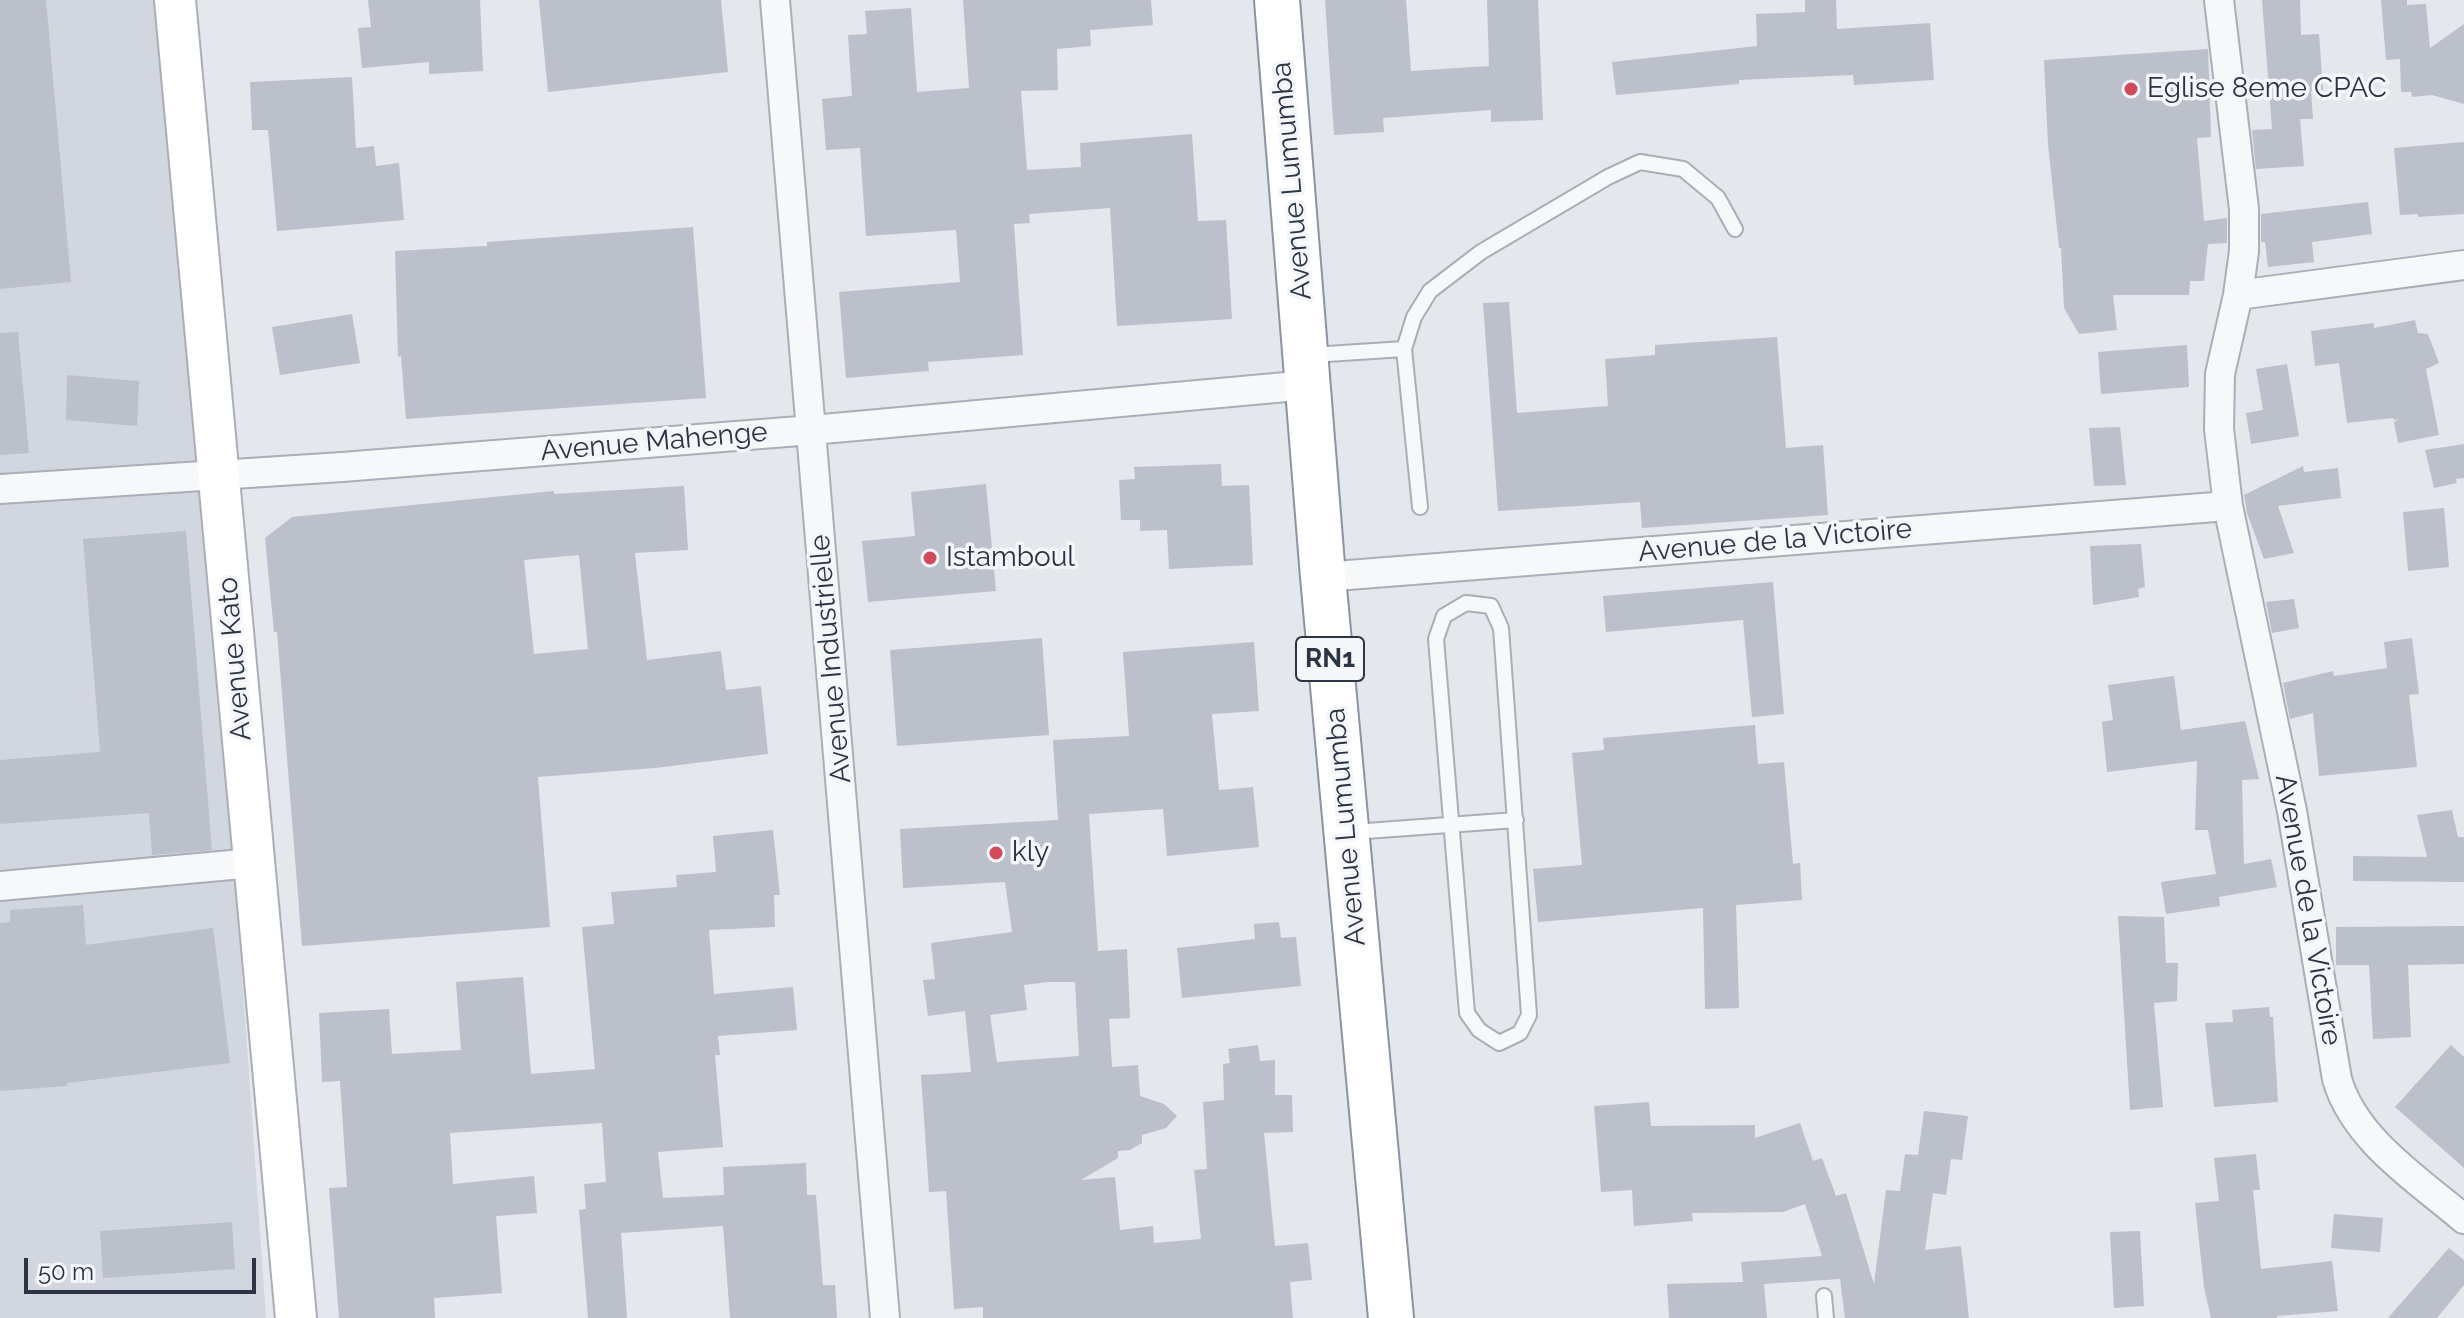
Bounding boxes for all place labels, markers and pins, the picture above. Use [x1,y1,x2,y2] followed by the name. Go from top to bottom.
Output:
[2147,72,2387,106] place label: Eglise 8eme CPAC
[2122,80,2140,98] marker: Eglise 8eme CPAC
[946,541,1075,575] place label: Istamboul
[921,549,939,567] marker: Istamboul
[1012,836,1049,870] place label: kly
[987,844,1005,862] marker: kly

